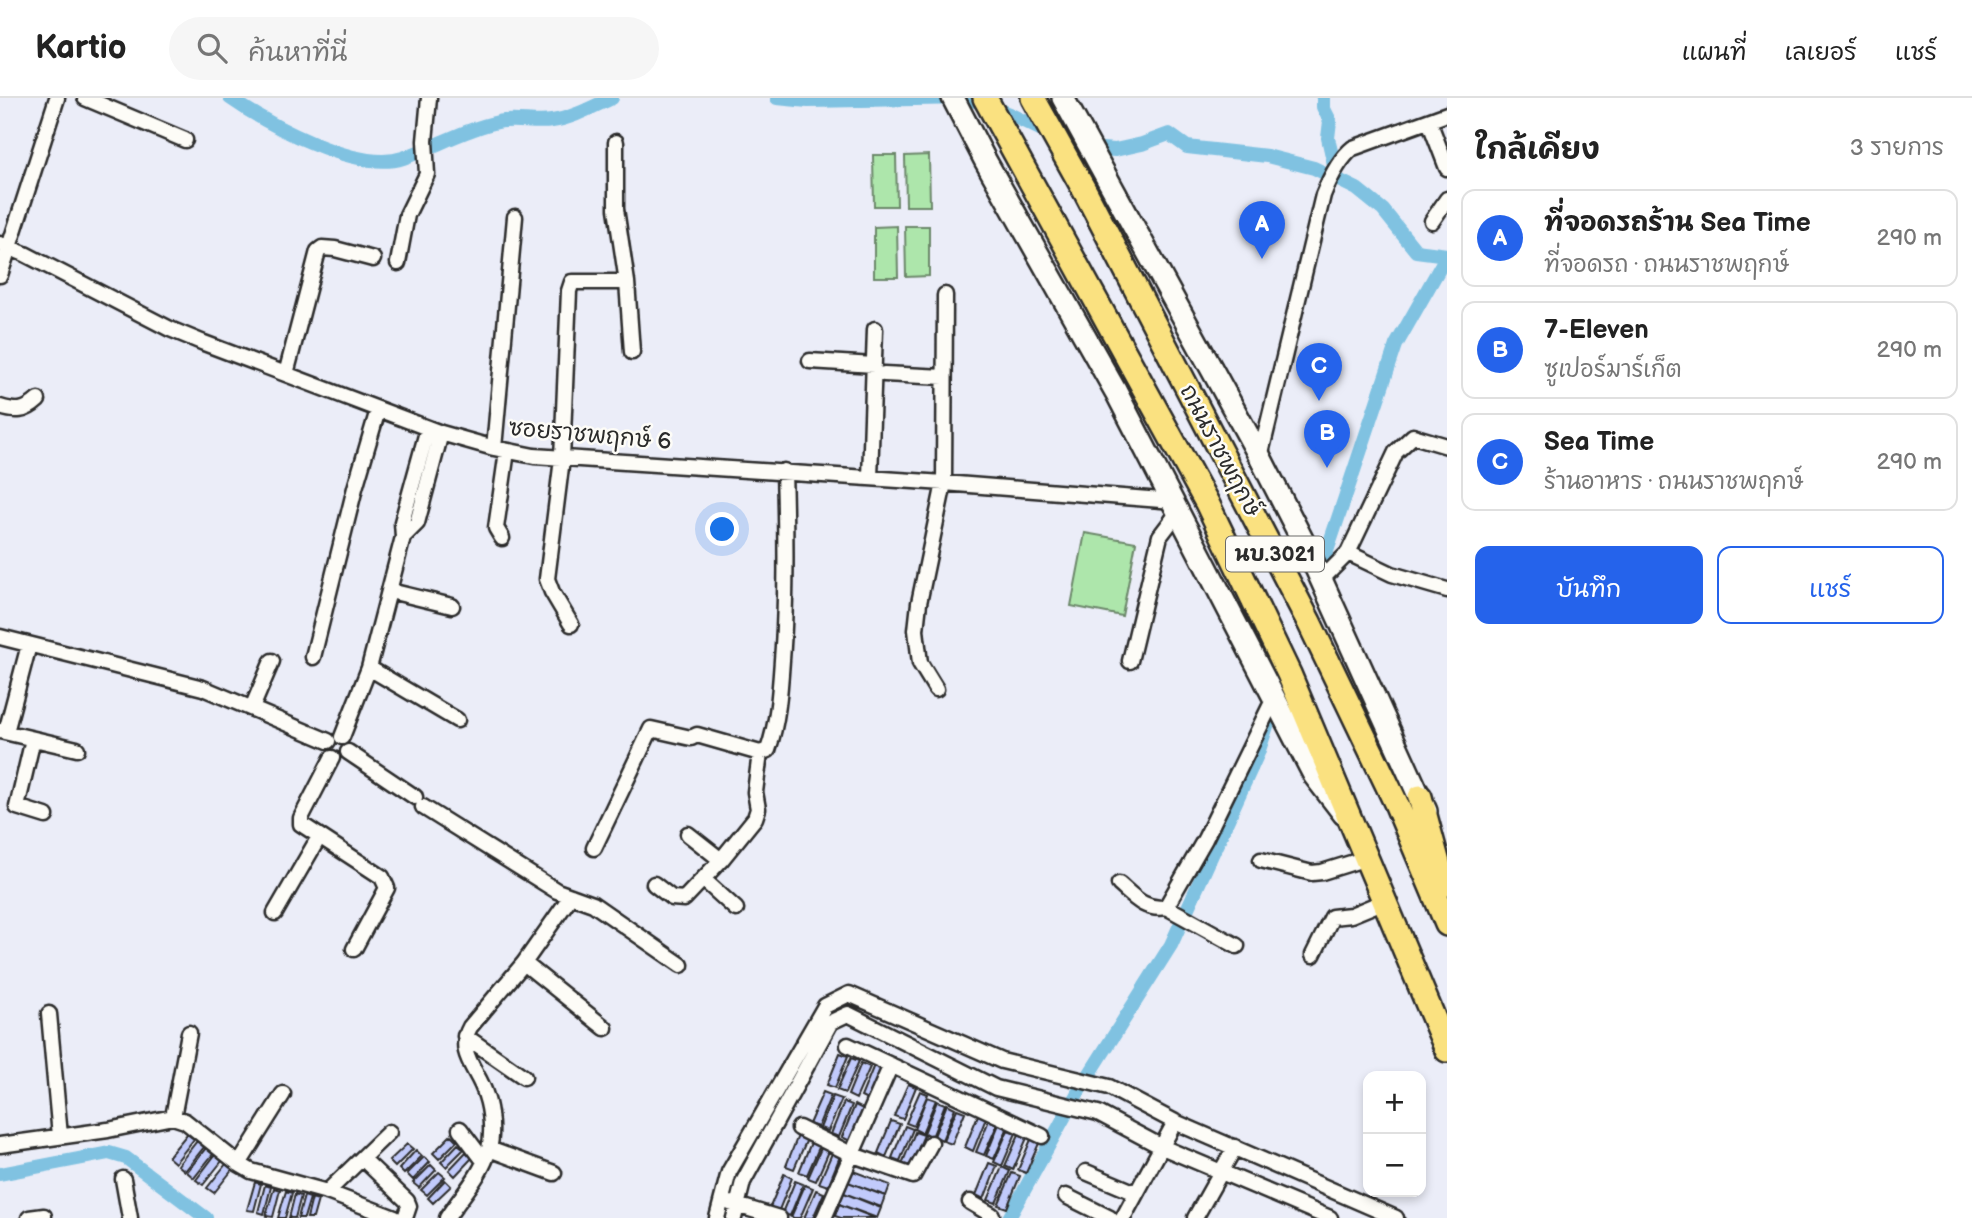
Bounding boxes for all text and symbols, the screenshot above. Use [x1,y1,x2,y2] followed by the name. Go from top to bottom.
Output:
[169,17,659,80] search box
[35,28,127,68] text: Kartio
[193,29,231,67] icon: search
[249,38,347,69] text: ค้นหาที่นี่
[1682,38,1747,67] text: แผนที่
[1785,38,1857,67] text: เลเยอร์
[1895,38,1937,67] text: แชร์
[1475,132,1600,168] text: ใกล้เคียง
[1850,134,1944,162] text: 3 รายการ
[1239,201,1285,259] pin: A
[1544,208,1811,239] text: ที่จอดรถร้าน Sea Time
[1493,224,1507,252] text: A
[1876,224,1942,252] text: 290 m
[1544,251,1789,279] text: ที่จอดรถ · ถนนราชพฤกษ์
[1544,315,1649,346] text: 7-Eleven
[1492,336,1508,364] text: B
[1876,336,1942,364] text: 290 m
[1296,343,1342,401] pin: C
[1544,356,1682,384] text: ซูเปอร์มาร์เก็ต
[1173,378,1270,522] street label: ถนนราชพฤกษ์
[1304,410,1350,468] pin: B
[507,411,673,457] street label: ซอยราชพฤกษ์ 6
[1544,427,1654,458] text: Sea Time
[1492,448,1508,476] text: C
[1876,448,1942,476] text: 290 m
[1544,468,1803,496] text: ร้านอาหาร · ถนนราชพฤกษ์
[705,512,739,546] your location
[1226,536,1324,572] road number: นบ.3021
[1475,546,1703,624] button: บันทึก
[1717,546,1944,624] button: แชร์
[1363,1071,1426,1197] map controls
[1363,1071,1426,1134] button: +
[1363,1134,1426,1197] button: −

